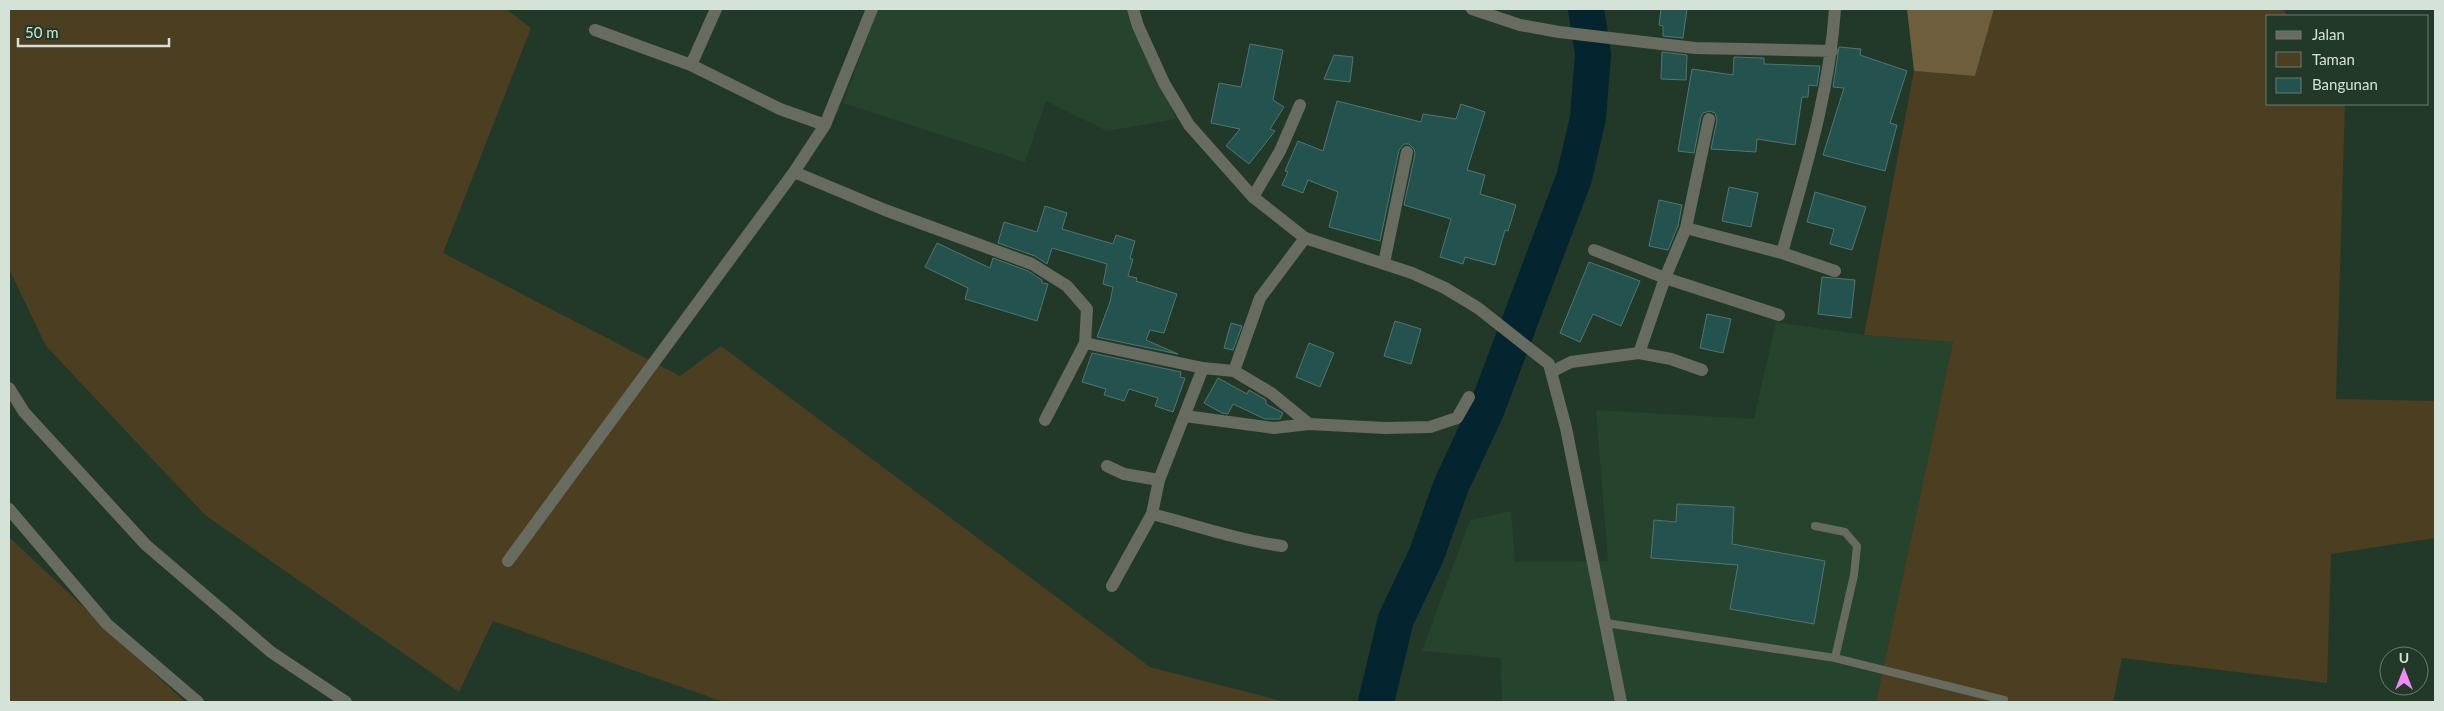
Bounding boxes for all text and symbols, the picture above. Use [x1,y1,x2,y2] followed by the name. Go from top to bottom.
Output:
[18,15,169,47] scale bar
[2266,15,2429,105] legend
[25,23,59,41] text: 50 m
[2312,25,2345,43] text: Jalan
[2312,50,2355,68] text: Taman
[2312,75,2378,93] text: Bangunan
[2379,646,2429,696] north arrow
[2399,649,2409,666] text: U

